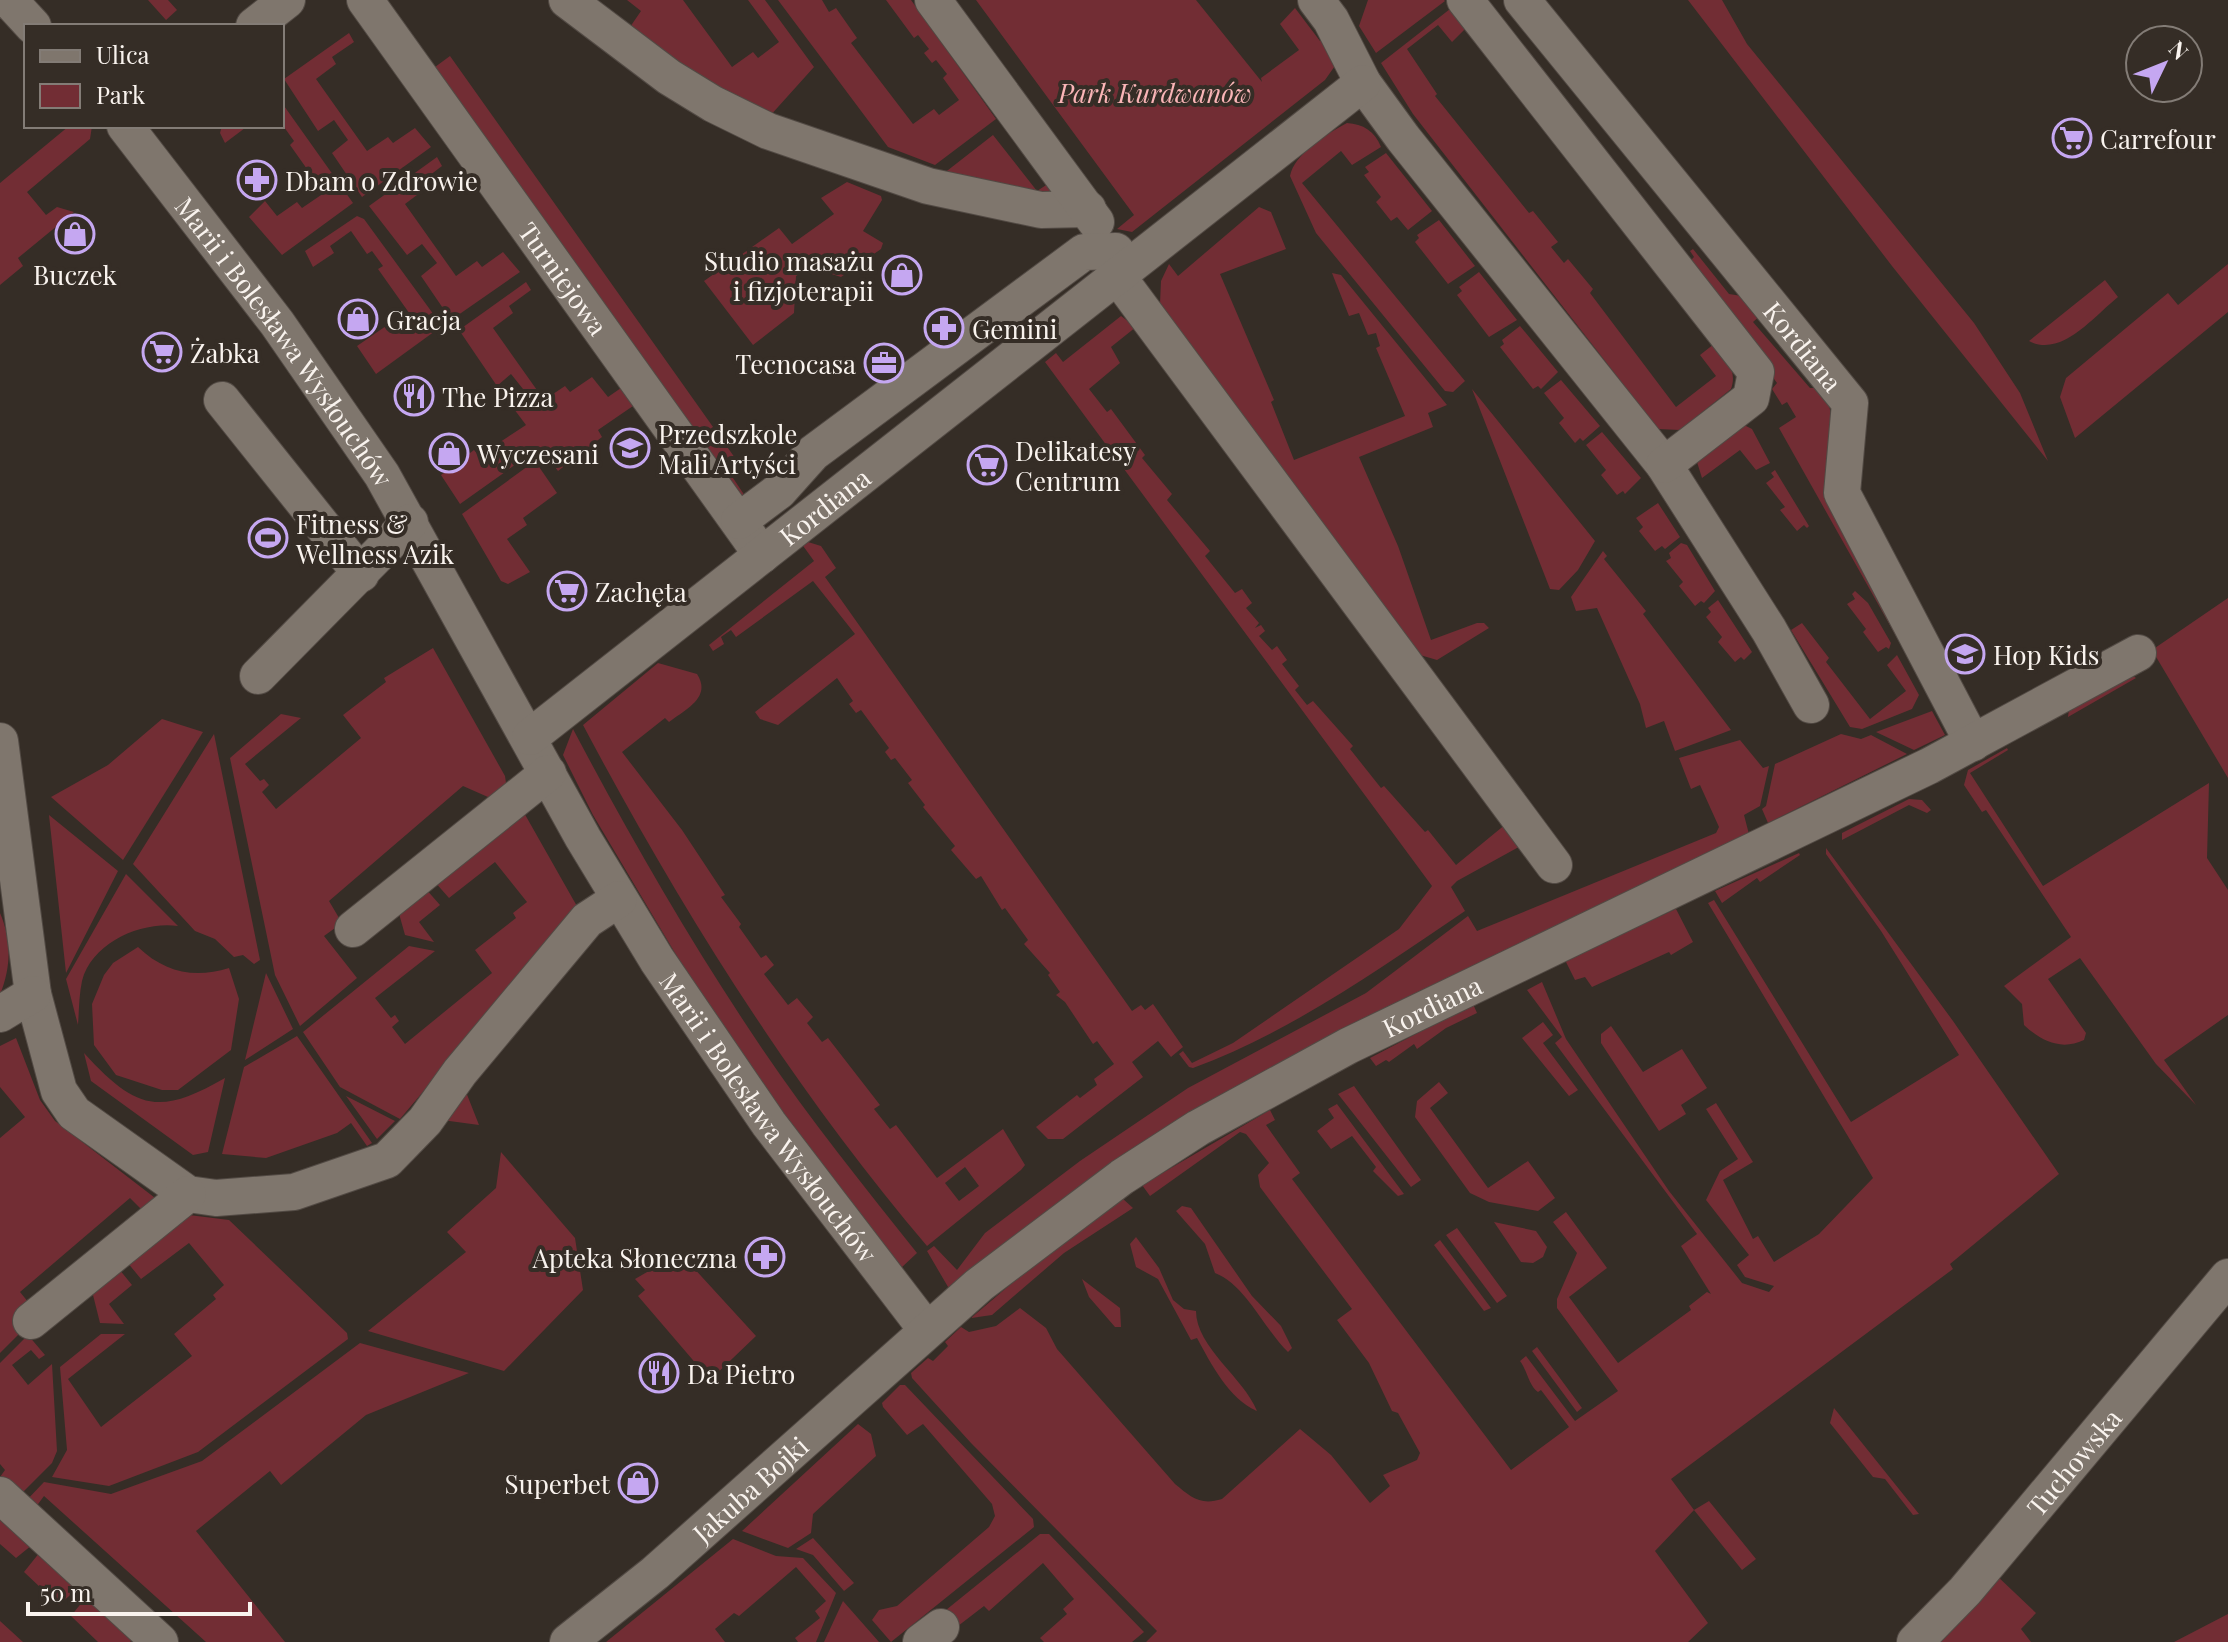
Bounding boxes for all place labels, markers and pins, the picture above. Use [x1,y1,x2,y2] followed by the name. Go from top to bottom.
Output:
[2051,117,2093,159] supermarket icon: Carrefour
[2100,121,2216,156] place label: Carrefour
[236,159,278,201] pharmacy icon: Dbam o Zdrowie
[285,163,478,198] place label: Dbam o Zdrowie
[54,213,96,255] shop icon: Buczek
[704,243,874,308] place label: Studio masażu i fizjoterapii
[881,254,923,296] shop icon: Studio masażu i fizjoterapii
[33,257,118,292] place label: Buczek
[337,298,379,340] shop icon: Gracja
[386,302,461,337] place label: Gracja
[923,307,965,349] pharmacy icon: Gemini
[972,311,1058,346] place label: Gemini
[141,331,183,373] supermarket icon: Żabka
[190,335,260,370] place label: Żabka
[863,342,905,384] office icon: Tecnocasa
[735,346,856,381] place label: Tecnocasa
[393,375,435,417] restaurant icon: The Pizza
[442,379,553,414] place label: The Pizza
[658,416,797,481] place label: Przedszkole Mali Artyści
[609,427,651,469] school or university icon: Przedszkole Mali Artyści
[428,432,470,474] shop icon: Wyczesani
[1015,433,1136,498] place label: Delikatesy Centrum
[476,436,599,471] place label: Wyczesani
[966,444,1008,486] supermarket icon: Delikatesy Centrum
[295,506,455,571] place label: Fitness & Wellness Azik
[247,517,289,559] sports icon: Fitness & Wellness Azik
[546,570,588,612] supermarket icon: Zachęta
[595,574,687,609] place label: Zachęta
[1944,633,1986,675] school or university icon: Hop Kids
[1993,637,2099,672] place label: Hop Kids
[744,1236,786,1278] pharmacy icon: Apteka Słoneczna
[531,1240,737,1275] place label: Apteka Słoneczna
[638,1352,680,1394] restaurant icon: Da Pietro
[687,1356,795,1391] place label: Da Pietro
[617,1462,659,1504] shop icon: Superbet
[505,1466,611,1501] place label: Superbet

